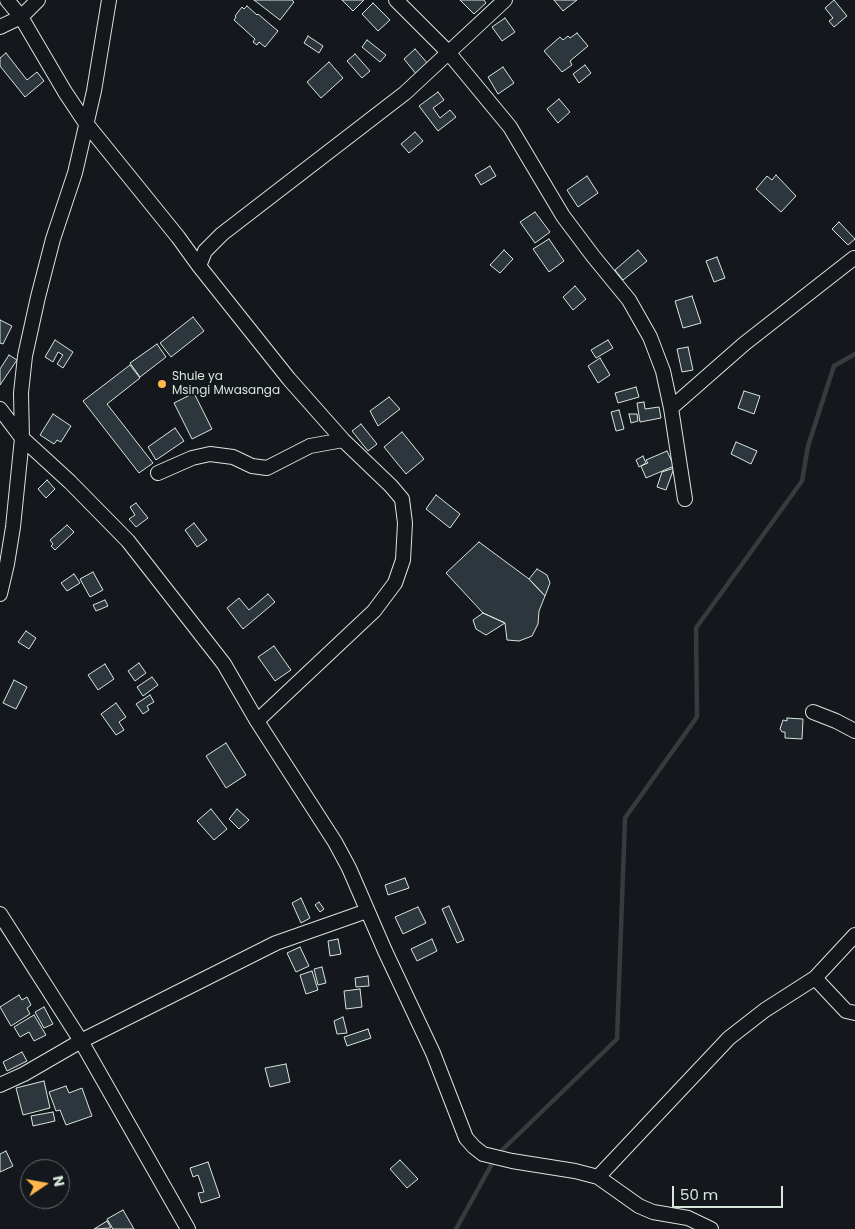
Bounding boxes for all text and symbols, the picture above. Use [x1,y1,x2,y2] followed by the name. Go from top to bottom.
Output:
[172,370,280,398] place label: Shule ya Msingi Mwasanga
[156,378,168,390] marker: Shule ya Msingi Mwasanga
[20,1159,70,1209] north arrow
[48,1174,70,1188] text: N
[675,1176,786,1208] scale bar
[680,1184,718,1205] text: 50 m

